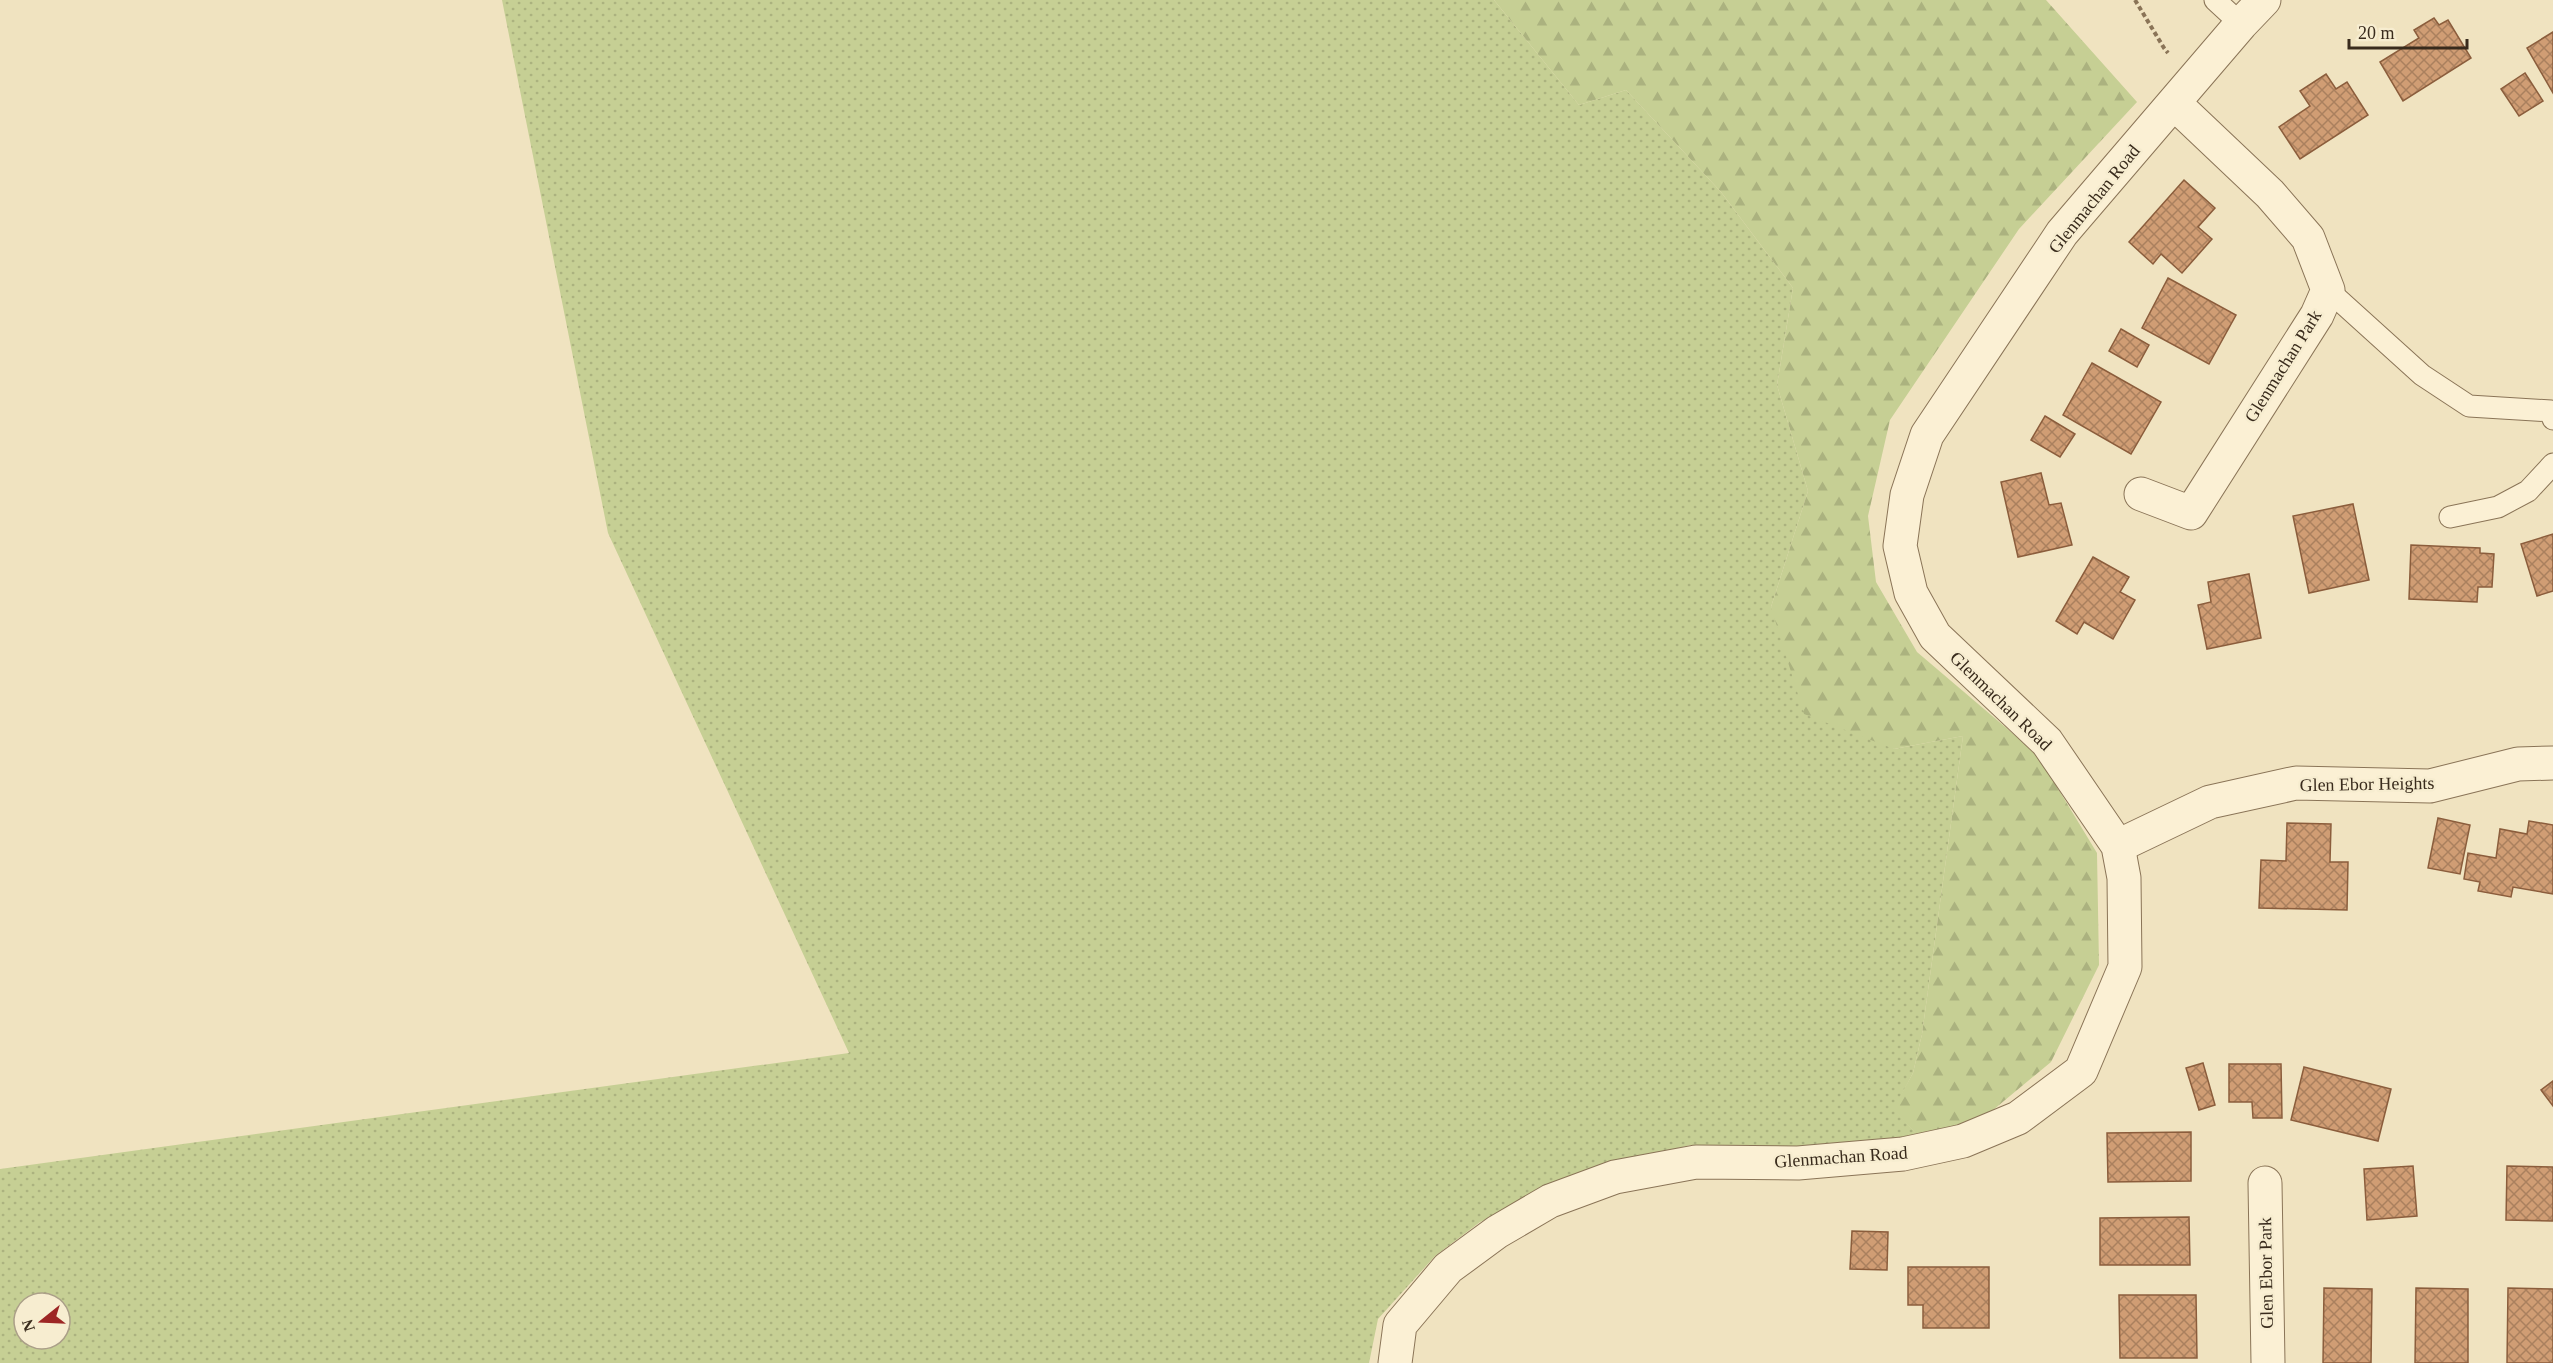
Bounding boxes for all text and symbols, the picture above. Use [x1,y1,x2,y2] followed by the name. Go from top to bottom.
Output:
[2349,12,2468,50] scale bar
[2358,23,2395,43] text: 20 m
[2044,141,2144,257] street label: Glenmachan Road
[2240,306,2326,426] street label: Glenmachan Park
[1946,647,2056,755] street label: Glenmachan Road
[2299,773,2435,795] street label: Glen Ebor Heights
[1774,1142,1908,1172] street label: Glenmachan Road
[2255,1217,2277,1329] street label: Glen Ebor Park
[12,1291,72,1351] north arrow
[18,1317,38,1334] text: N

